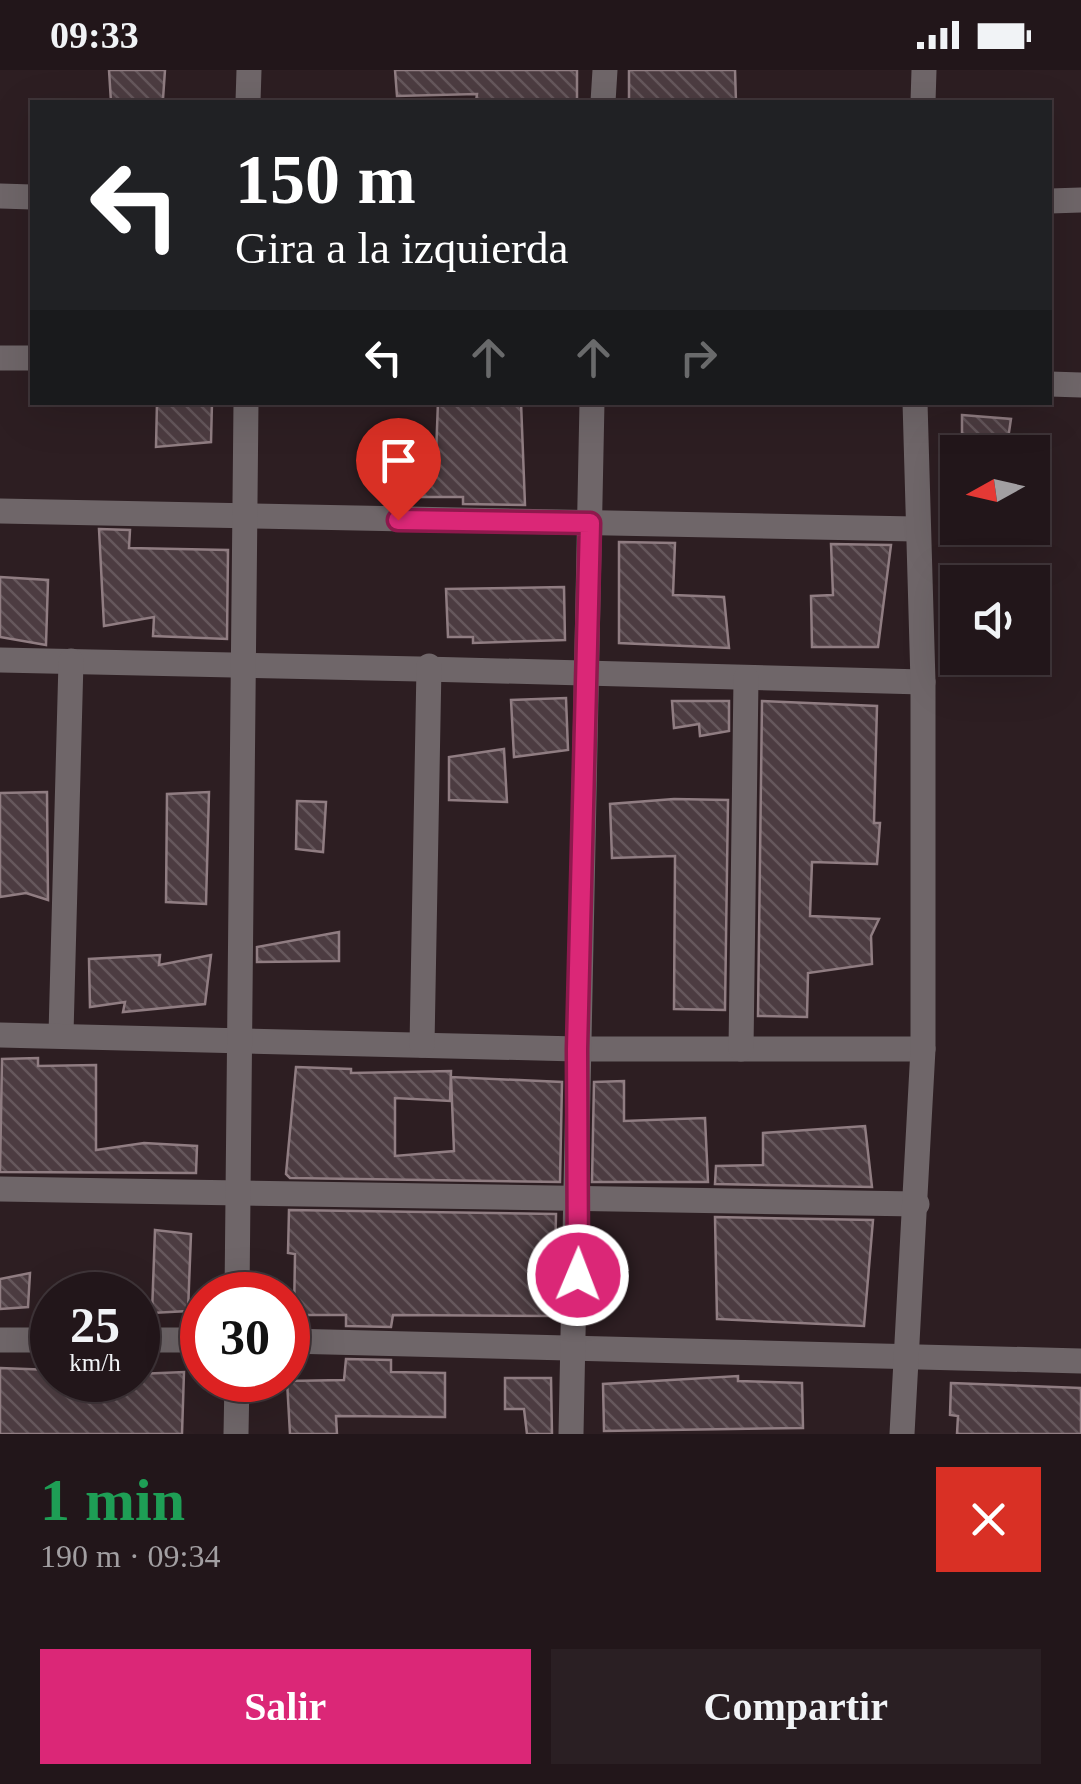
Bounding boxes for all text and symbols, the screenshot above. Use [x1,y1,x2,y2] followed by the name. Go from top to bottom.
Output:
[50,14,139,56] text: 09:33
[70,140,200,270] icon: left
[235,141,416,218] text: 150 m
[235,223,569,273] text: Gira a la izquierda
[356,330,411,385] icon: left
[461,330,516,385] icon: ahead
[566,330,621,385] icon: ahead
[671,330,726,385] icon: right
[356,418,441,521] pin
[371,433,426,488] icon: arrive
[940,435,1050,545] north arrow
[940,435,1050,675] map controls
[940,565,1050,675] button: sound
[526,1223,630,1327] position arrow
[180,1272,310,1402] speed limit sign: 30
[70,1297,120,1353] text: 25
[69,1349,121,1376] text: km/h
[40,1467,185,1533] text: 1 min
[936,1467,1041,1572] button: close
[40,1538,220,1574] text: 190 m · 09:34
[40,1649,531,1764] button: Salir
[551,1649,1041,1764] button: Compartir

